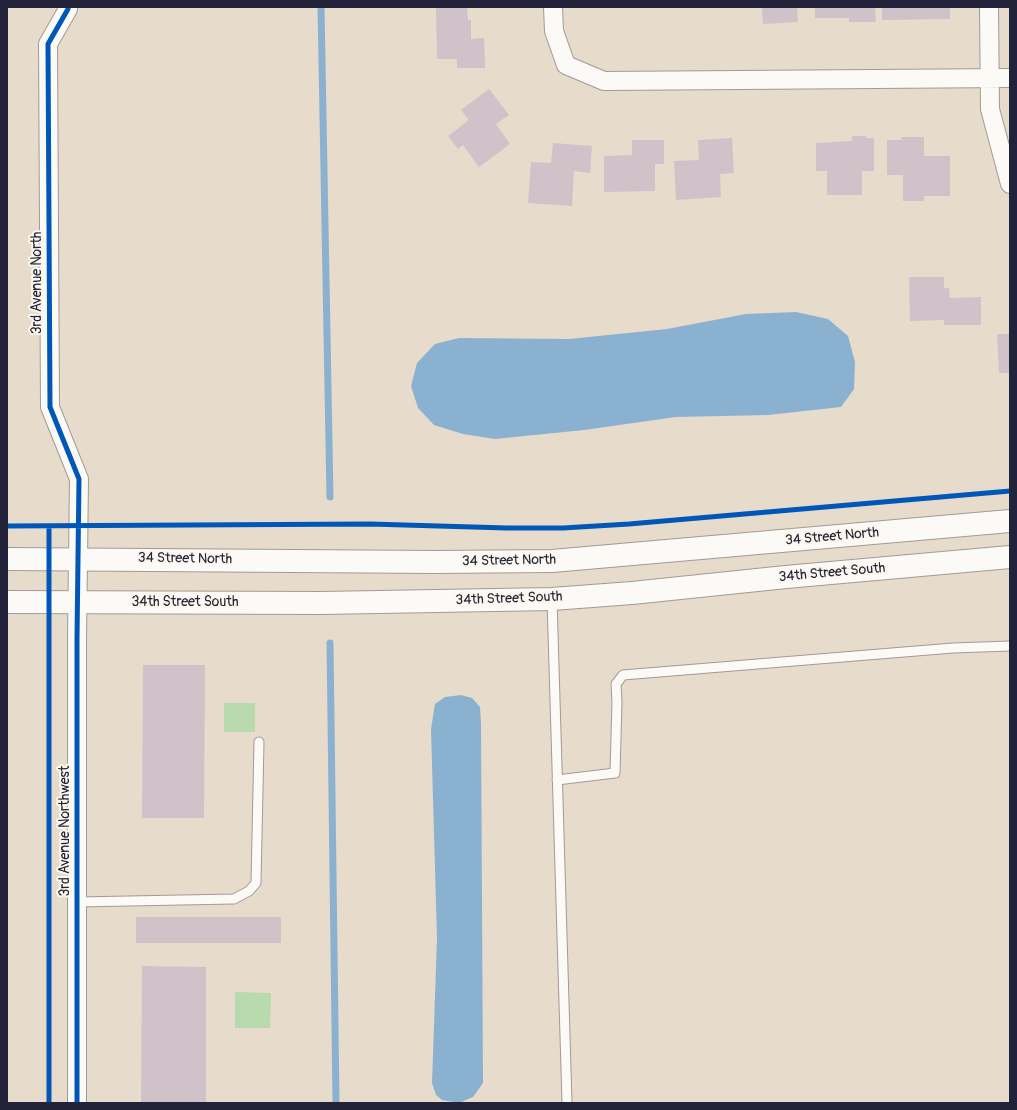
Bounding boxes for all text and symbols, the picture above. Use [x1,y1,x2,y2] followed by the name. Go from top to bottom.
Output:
[29,232,45,334] street label: 3rd Avenue North
[784,525,880,549] street label: 34 Street North
[138,550,232,568] street label: 34 Street North
[462,552,556,570] street label: 34 Street North
[778,560,886,586] street label: 34th Street South
[455,589,563,609] street label: 34th Street South
[131,594,239,610] street label: 34th Street South
[57,766,73,896] street label: 3rd Avenue Northwest

